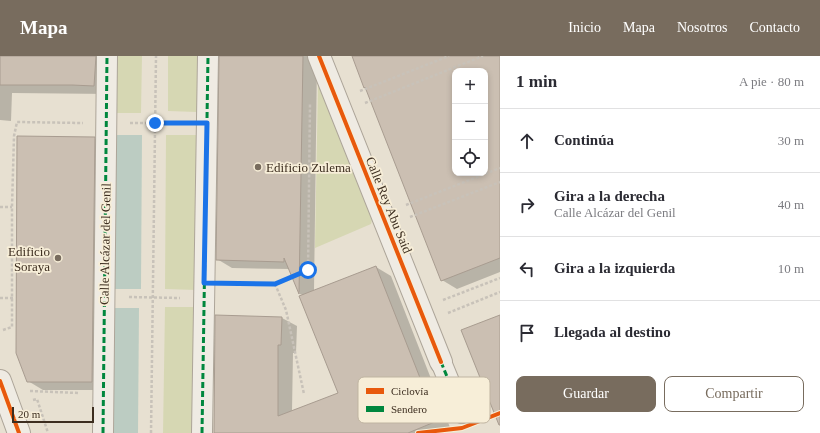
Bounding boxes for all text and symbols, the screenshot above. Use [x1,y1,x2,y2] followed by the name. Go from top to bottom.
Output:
[20,17,68,38] text: Mapa
[568,20,601,35] text: Inicio
[623,20,655,35] text: Mapa
[677,20,727,35] text: Nosotros
[749,20,800,35] text: Contacto
[452,68,488,176] map controls
[452,68,488,104] button: +
[516,72,557,91] text: 1 min
[739,74,804,89] text: A pie · 80 m
[452,104,488,140] button: −
[146,114,164,132] route end
[516,130,538,152] icon: ahead
[554,132,614,148] text: Continúa
[778,133,804,148] text: 30 m
[452,140,488,176] button: locate
[363,154,415,256] street label: Calle Rey Abu Said
[266,160,351,175] place label: Edificio Zulema
[253,162,263,172] marker: Edificio Zulema
[96,183,114,305] street label: Calle Alcázar del Genil
[554,188,665,204] text: Gira a la derecha
[516,194,538,216] icon: right
[778,197,804,212] text: 40 m
[554,205,676,220] text: Calle Alcázar del Genil
[8,244,50,274] place label: Edificio Soraya
[53,253,63,263] marker: Edificio Soraya
[516,258,538,280] icon: left
[554,260,675,276] text: Gira a la izquierda
[299,261,317,279] route start
[778,261,804,276] text: 10 m
[516,322,538,344] icon: arrive
[554,324,671,340] text: Llegada al destino
[516,376,656,412] button: Guardar
[664,376,804,412] button: Compartir
[358,377,490,423] legend
[391,385,428,397] text: Ciclovía
[391,403,428,415] text: Sendero
[12,405,94,424] scale bar
[18,408,40,420] text: 20 m

